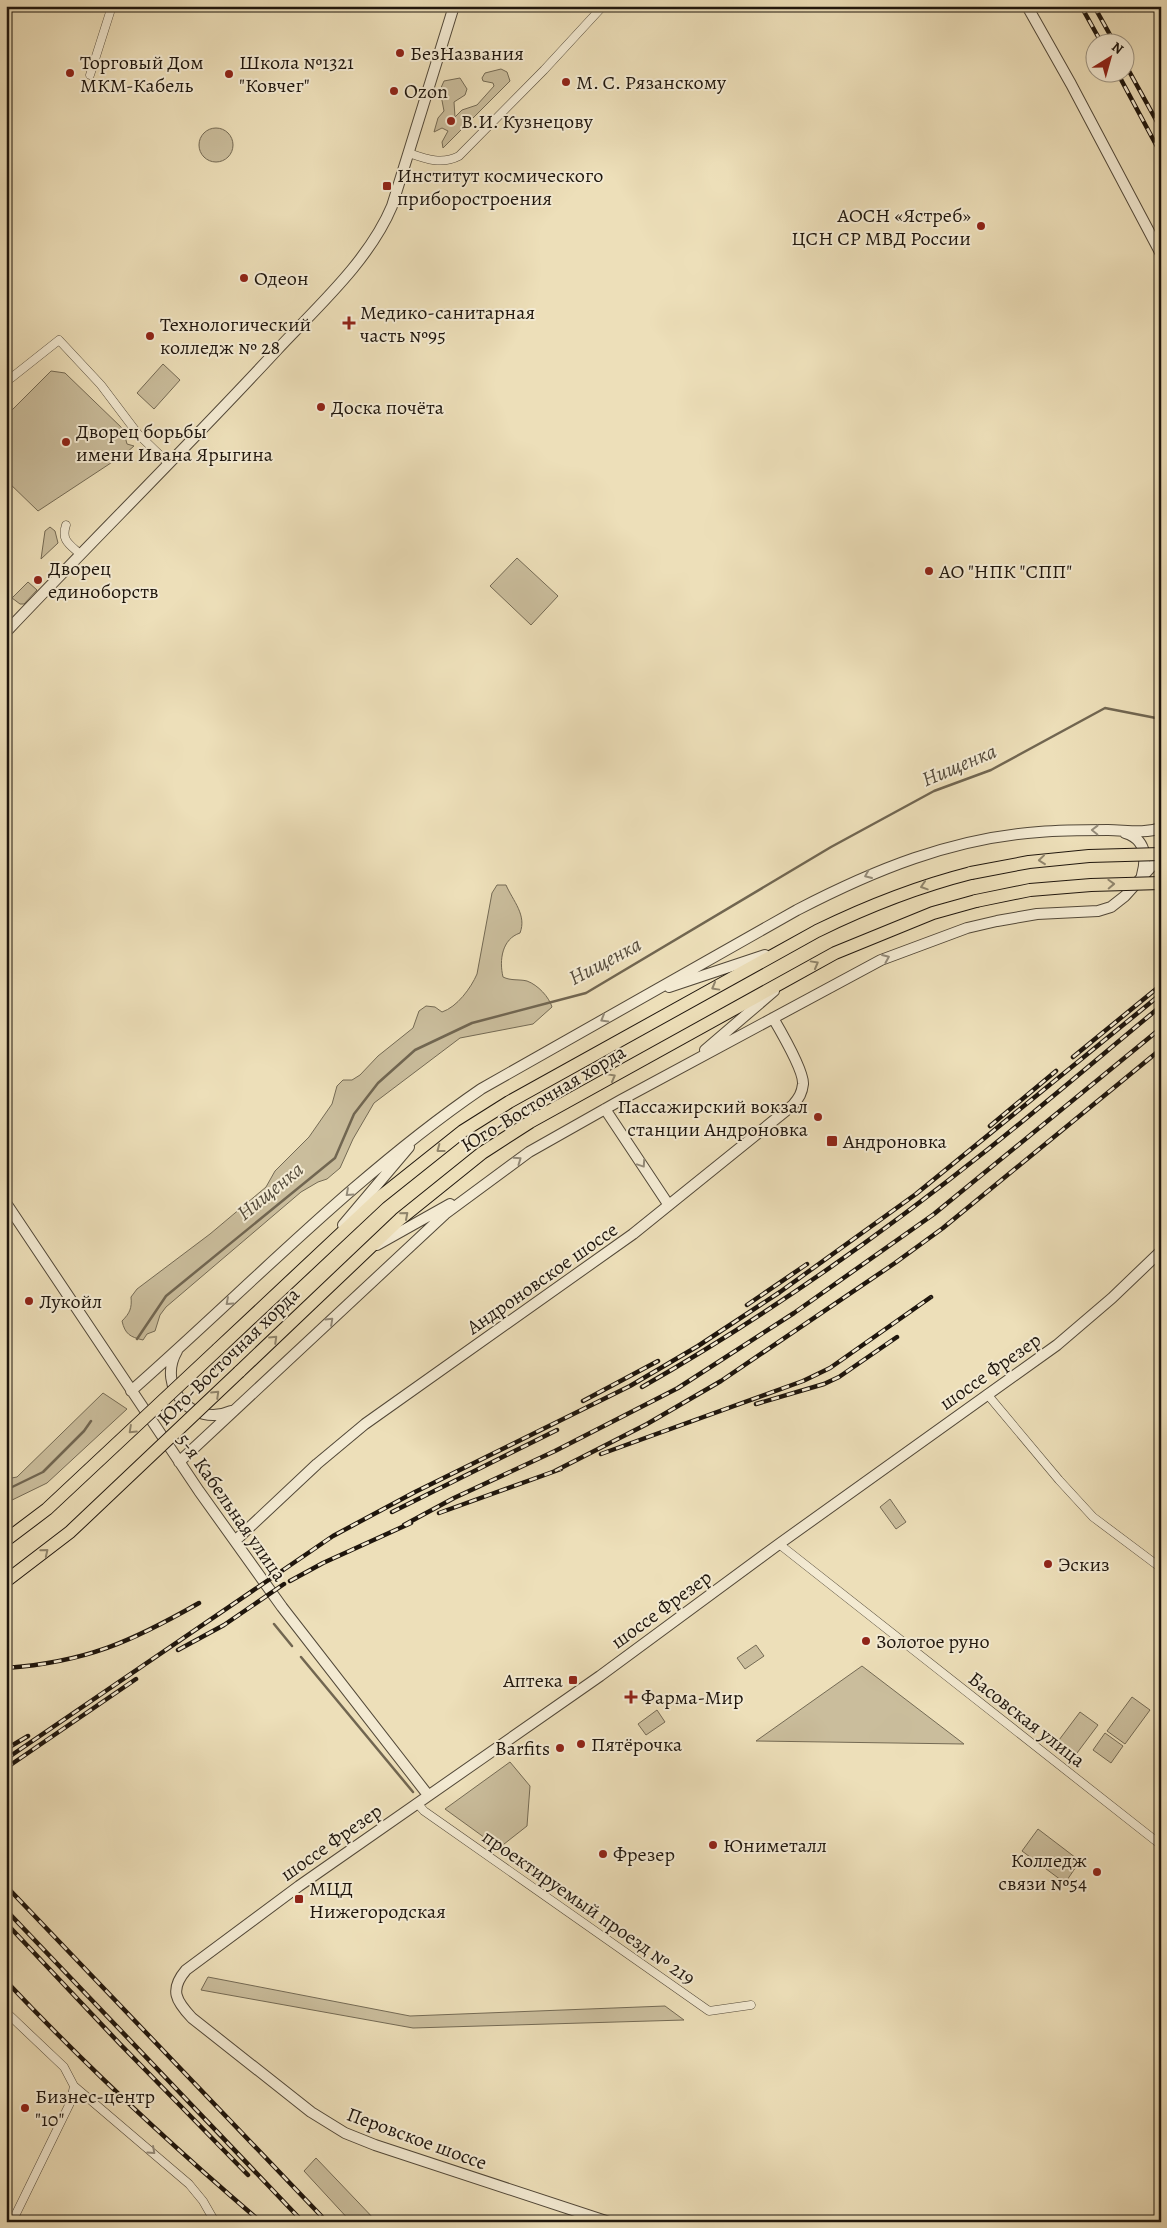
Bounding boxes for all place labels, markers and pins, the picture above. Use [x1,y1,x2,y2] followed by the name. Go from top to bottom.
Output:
[410,40,524,67] place label: БезНазвания
[394,47,406,59] marker: БезНазвания
[80,49,204,99] place label: Торговый Дом МКМ-Кабель
[239,49,354,99] place label: Школа №1321 "Ковчег"
[64,67,76,79] marker: Торговый Дом МКМ-Кабель
[223,68,235,80] marker: Школа №1321 "Ковчег"
[576,69,727,96] place label: М. С. Рязанскому
[560,76,572,88] marker: М. С. Рязанскому
[404,78,448,105] place label: Ozon
[388,85,400,97] marker: Ozon
[461,108,594,135] place label: В.И. Кузнецову
[445,115,457,127] marker: В.И. Кузнецову
[397,162,603,212] place label: Институт космического приборостроения
[381,180,393,192] marker: Институт космического приборостроения
[791,202,971,252] place label: АОСН «Ястреб» ЦСН СР МВД России
[975,220,987,232] marker: АОСН «Ястреб» ЦСН СР МВД России
[254,265,309,292] place label: Одеон
[238,272,250,284] marker: Одеон
[360,299,535,349] place label: Медико-санитарная часть №95
[160,311,311,361] place label: Технологический колледж № 28
[342,316,356,330] marker: Медико-санитарная часть №95
[144,330,156,342] marker: Технологический колледж № 28
[331,394,445,421] place label: Доска почёта
[315,401,327,413] marker: Доска почёта
[76,418,274,468] place label: Дворец борьбы имени Ивана Ярыгина
[60,436,72,448] marker: Дворец борьбы имени Ивана Ярыгина
[48,555,159,605] place label: Дворец единоборств
[938,558,1072,585] place label: АО "НПК "СПП"
[923,565,935,577] marker: АО "НПК "СПП"
[32,574,44,586] marker: Дворец единоборств
[617,1093,809,1143] place label: Пассажирский вокзал станции Андроновка
[812,1111,824,1123] marker: Пассажирский вокзал станции Андроновка
[842,1128,948,1155] place label: Андроновка
[825,1134,839,1148] marker: Андроновка
[39,1288,102,1315] place label: Лукойл
[23,1295,35,1307] marker: Лукойл
[1058,1551,1110,1578] place label: Эскиз
[1042,1558,1054,1570] marker: Эскиз
[876,1628,990,1655] place label: Золотое руно
[860,1635,872,1647] marker: Золотое руно
[502,1667,564,1694] place label: Аптека
[567,1674,579,1686] marker: Аптека
[641,1684,743,1711] place label: Фарма-Мир
[625,1691,637,1703] marker: Фарма-Мир
[591,1731,683,1758] place label: Пятёрочка
[495,1735,550,1762] place label: Barfits
[575,1738,587,1750] marker: Пятёрочка
[554,1742,566,1754] marker: Barfits
[723,1832,827,1859] place label: Юниметалл
[707,1839,719,1851] marker: Юниметалл
[613,1841,675,1868] place label: Фрезер
[998,1847,1087,1897] place label: Колледж связи №54
[597,1848,609,1860] marker: Фрезер
[1091,1866,1103,1878] marker: Колледж связи №54
[309,1875,446,1925] place label: МЦД Нижегородская
[293,1893,305,1905] marker: МЦД Нижегородская
[35,2083,155,2133] place label: Бизнес-центр "10"
[19,2102,31,2114] marker: Бизнес-центр "10"

